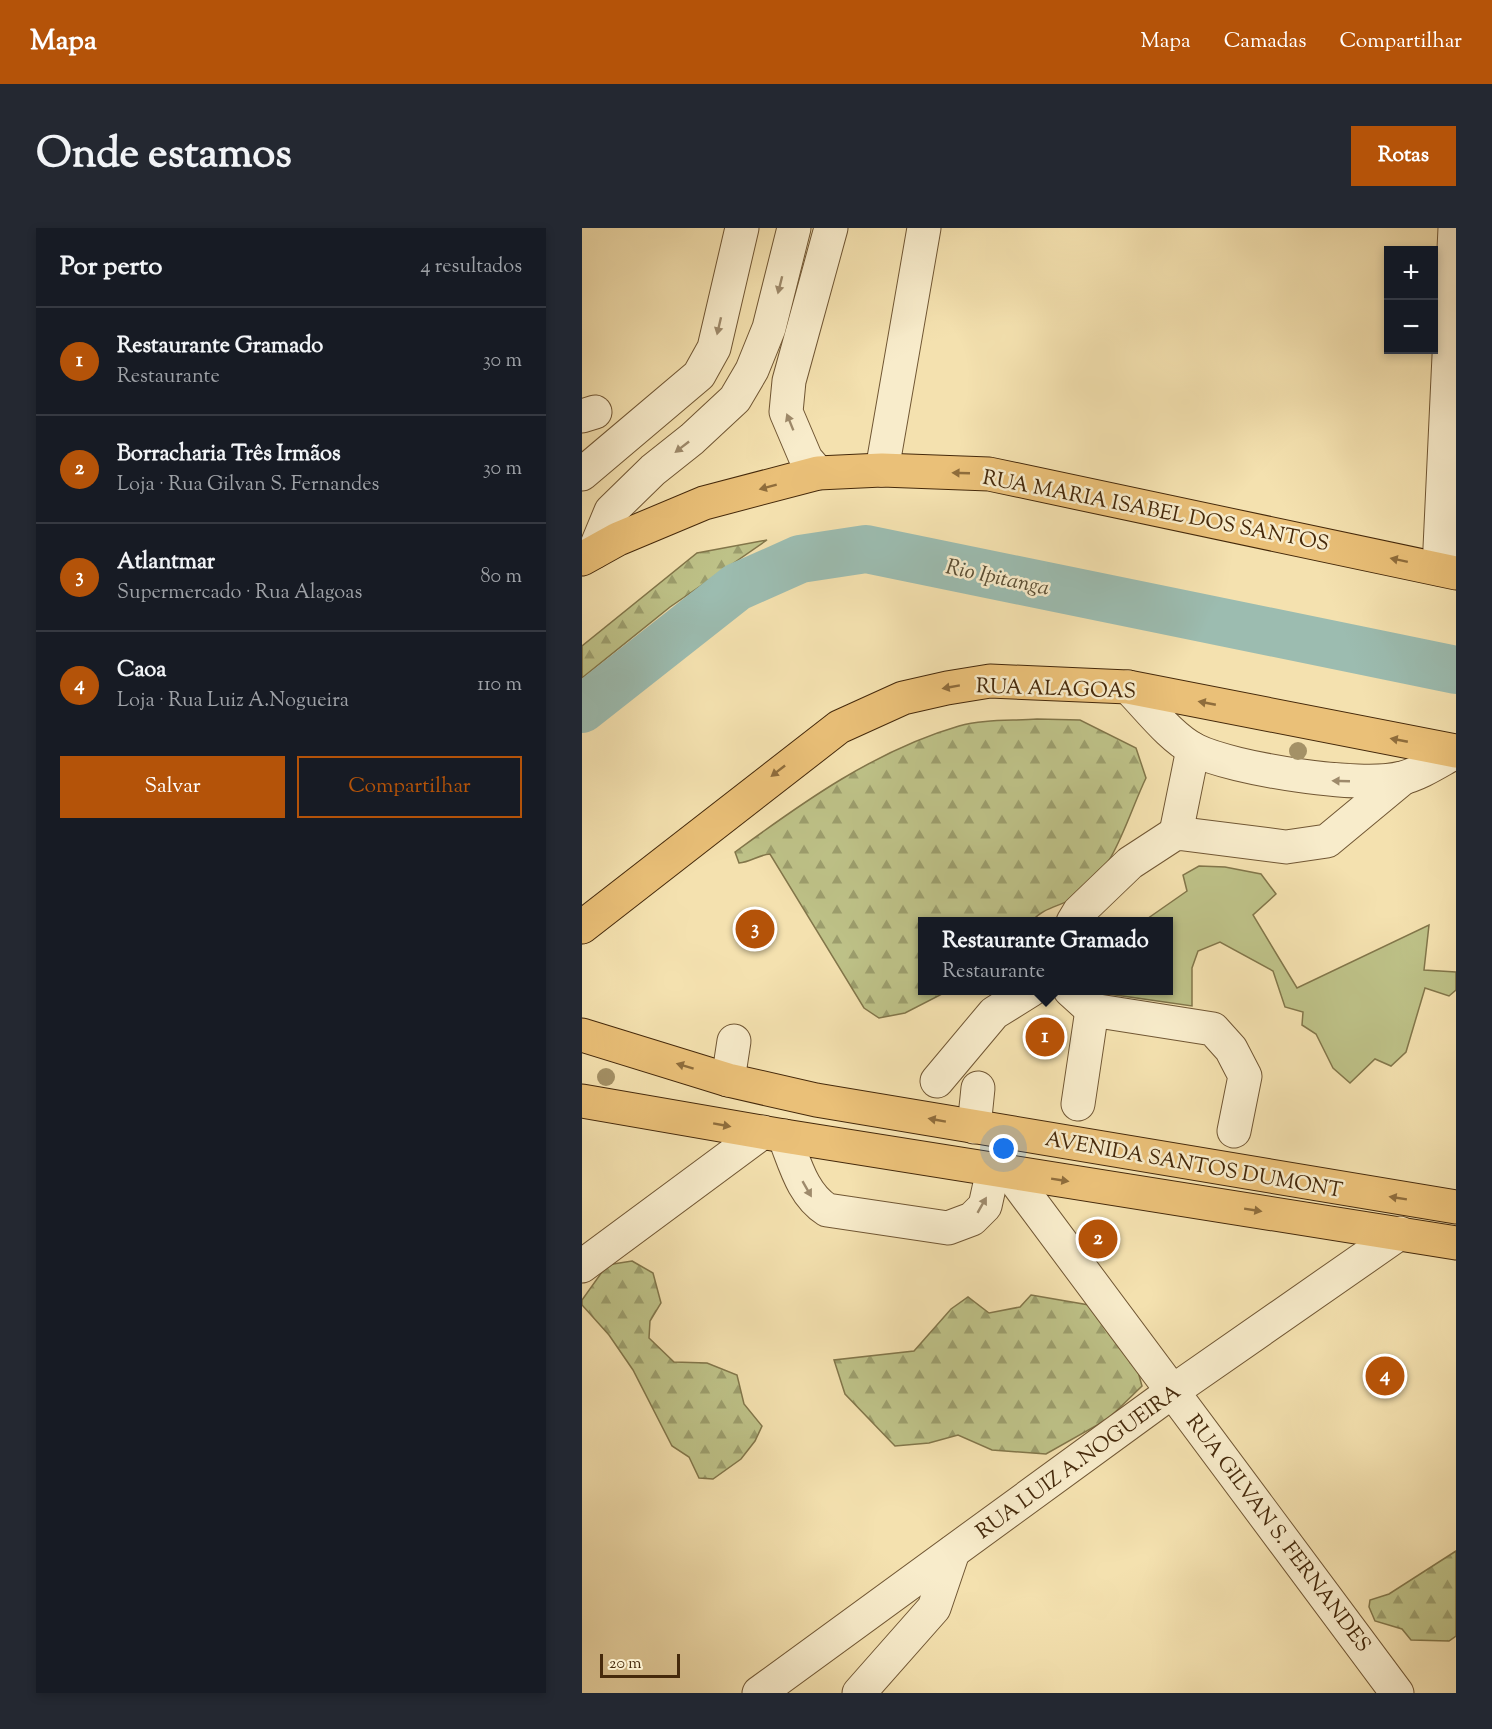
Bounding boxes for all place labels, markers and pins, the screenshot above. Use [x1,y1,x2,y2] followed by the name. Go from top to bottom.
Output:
[736,906,774,952] pin: 3
[1026,1014,1064,1060] pin: 1
[1078,1216,1118,1262] pin: 2
[1366,1354,1404,1398] pin: 4

